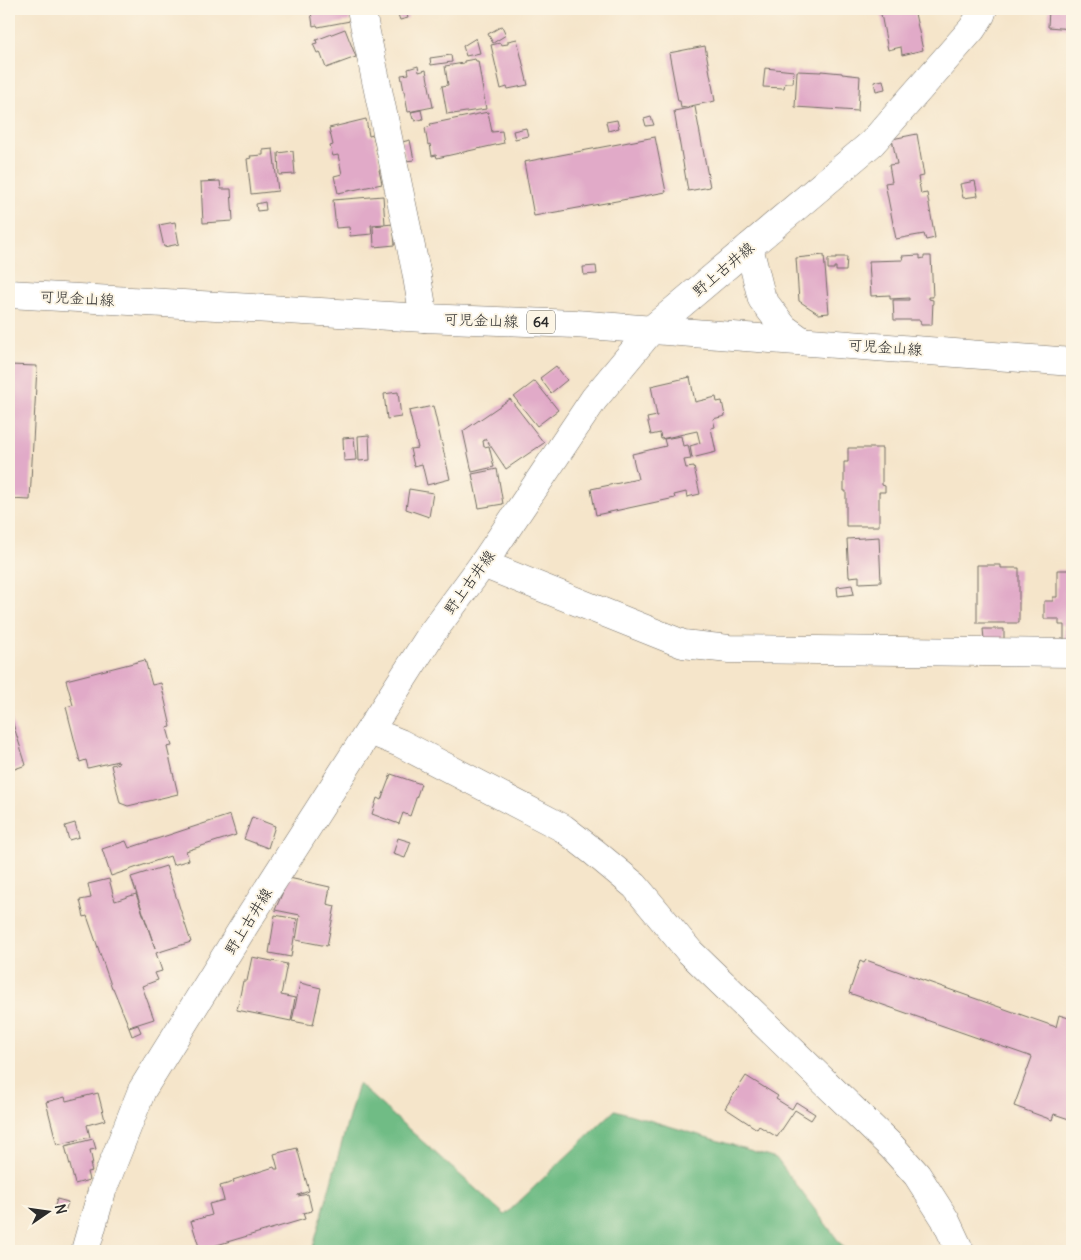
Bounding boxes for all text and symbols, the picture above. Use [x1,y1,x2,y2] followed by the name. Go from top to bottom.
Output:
[688,238,758,300] street label: 野上古井線
[39,287,115,309] street label: 可児金山線
[443,309,519,331] street label: 可児金山線
[527,311,555,334] road number: 64
[847,335,923,359] street label: 可児金山線
[439,546,499,618] street label: 野上古井線
[220,884,276,958] street label: 野上古井線
[22,1188,72,1238] north arrow
[51,1202,71,1216] text: N

